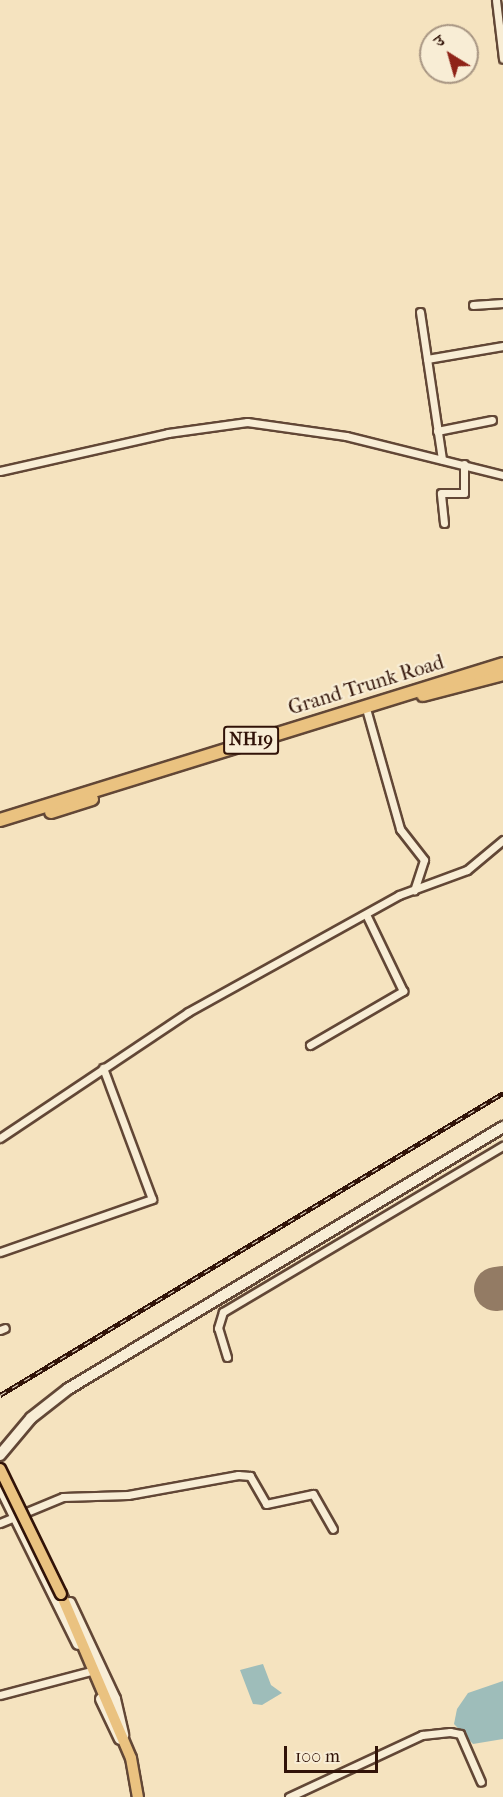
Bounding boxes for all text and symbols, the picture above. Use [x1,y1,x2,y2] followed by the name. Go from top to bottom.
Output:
[419,24,479,84] north arrow
[430,31,448,51] text: उ
[285,650,447,720] street label: Grand Trunk Road
[222,725,280,755] road number: NH19
[287,1734,382,1772] scale bar
[295,1746,340,1767] text: 100 m

